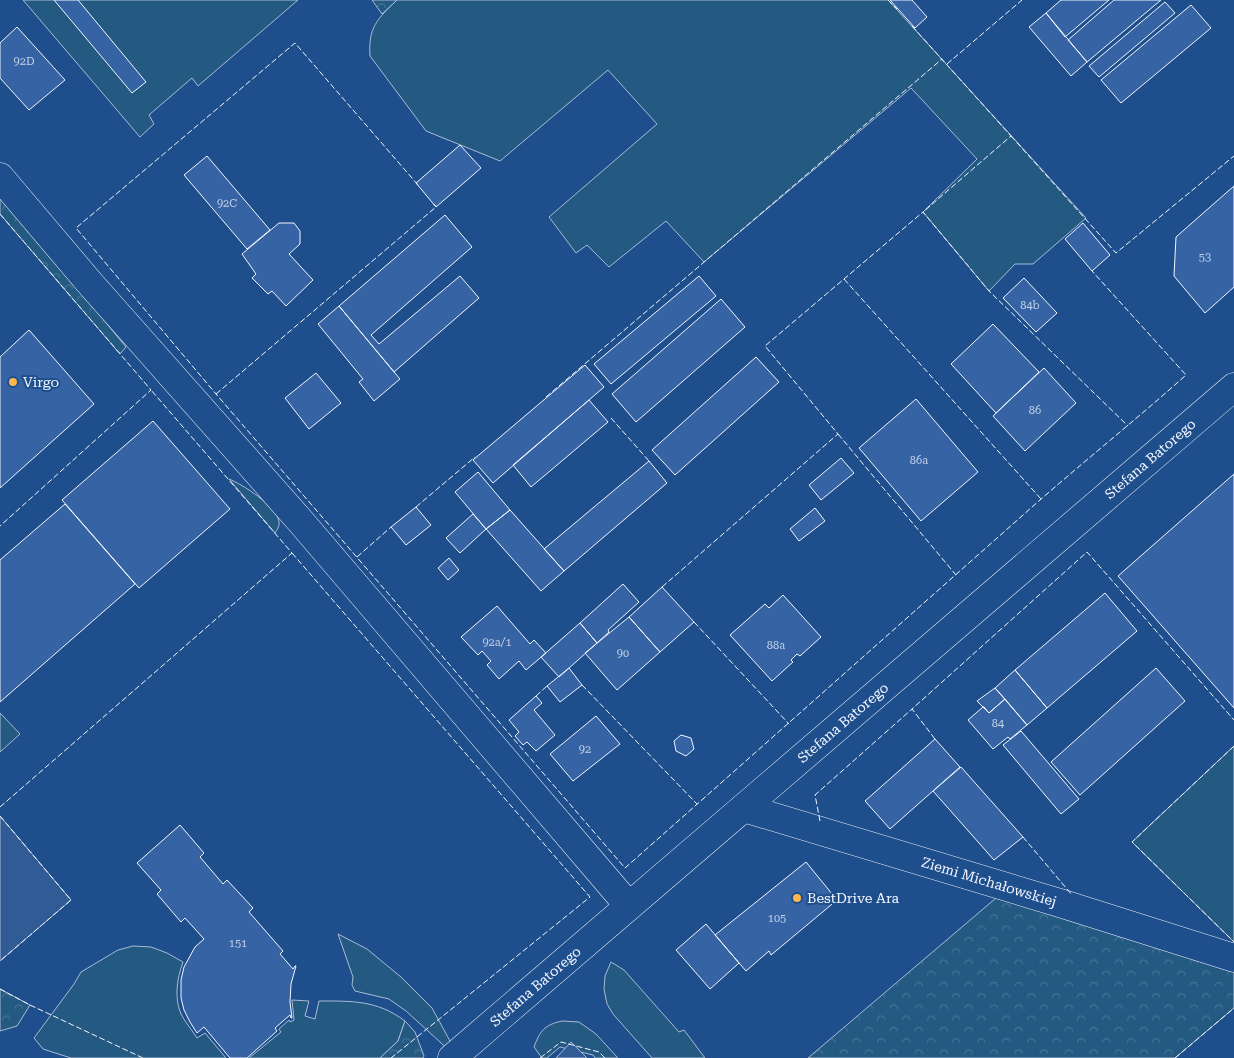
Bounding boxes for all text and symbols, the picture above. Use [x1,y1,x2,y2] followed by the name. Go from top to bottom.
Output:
[14,55,34,68] house number: 92D
[217,197,237,210] house number: 92C
[1199,251,1211,264] house number: 53
[1020,299,1040,312] house number: 84b
[23,374,59,390] place label: Virgo
[7,376,19,388] marker: Virgo
[1029,404,1041,417] house number: 86
[1102,416,1199,502] street label: Stefana Batorego
[910,454,928,467] house number: 86a
[482,636,512,649] house number: 92a/1
[767,639,785,652] house number: 88a
[617,647,629,660] house number: 90
[794,679,891,766] street label: Stefana Batorego
[992,717,1005,730] house number: 84
[579,743,591,756] house number: 92
[920,854,1059,910] street label: Ziemi Michałowskiej
[807,890,899,906] place label: BestDrive Ara
[791,892,803,904] marker: BestDrive Ara
[768,912,786,925] house number: 105
[229,937,247,950] house number: 151
[487,943,584,1030] street label: Stefana Batorego

